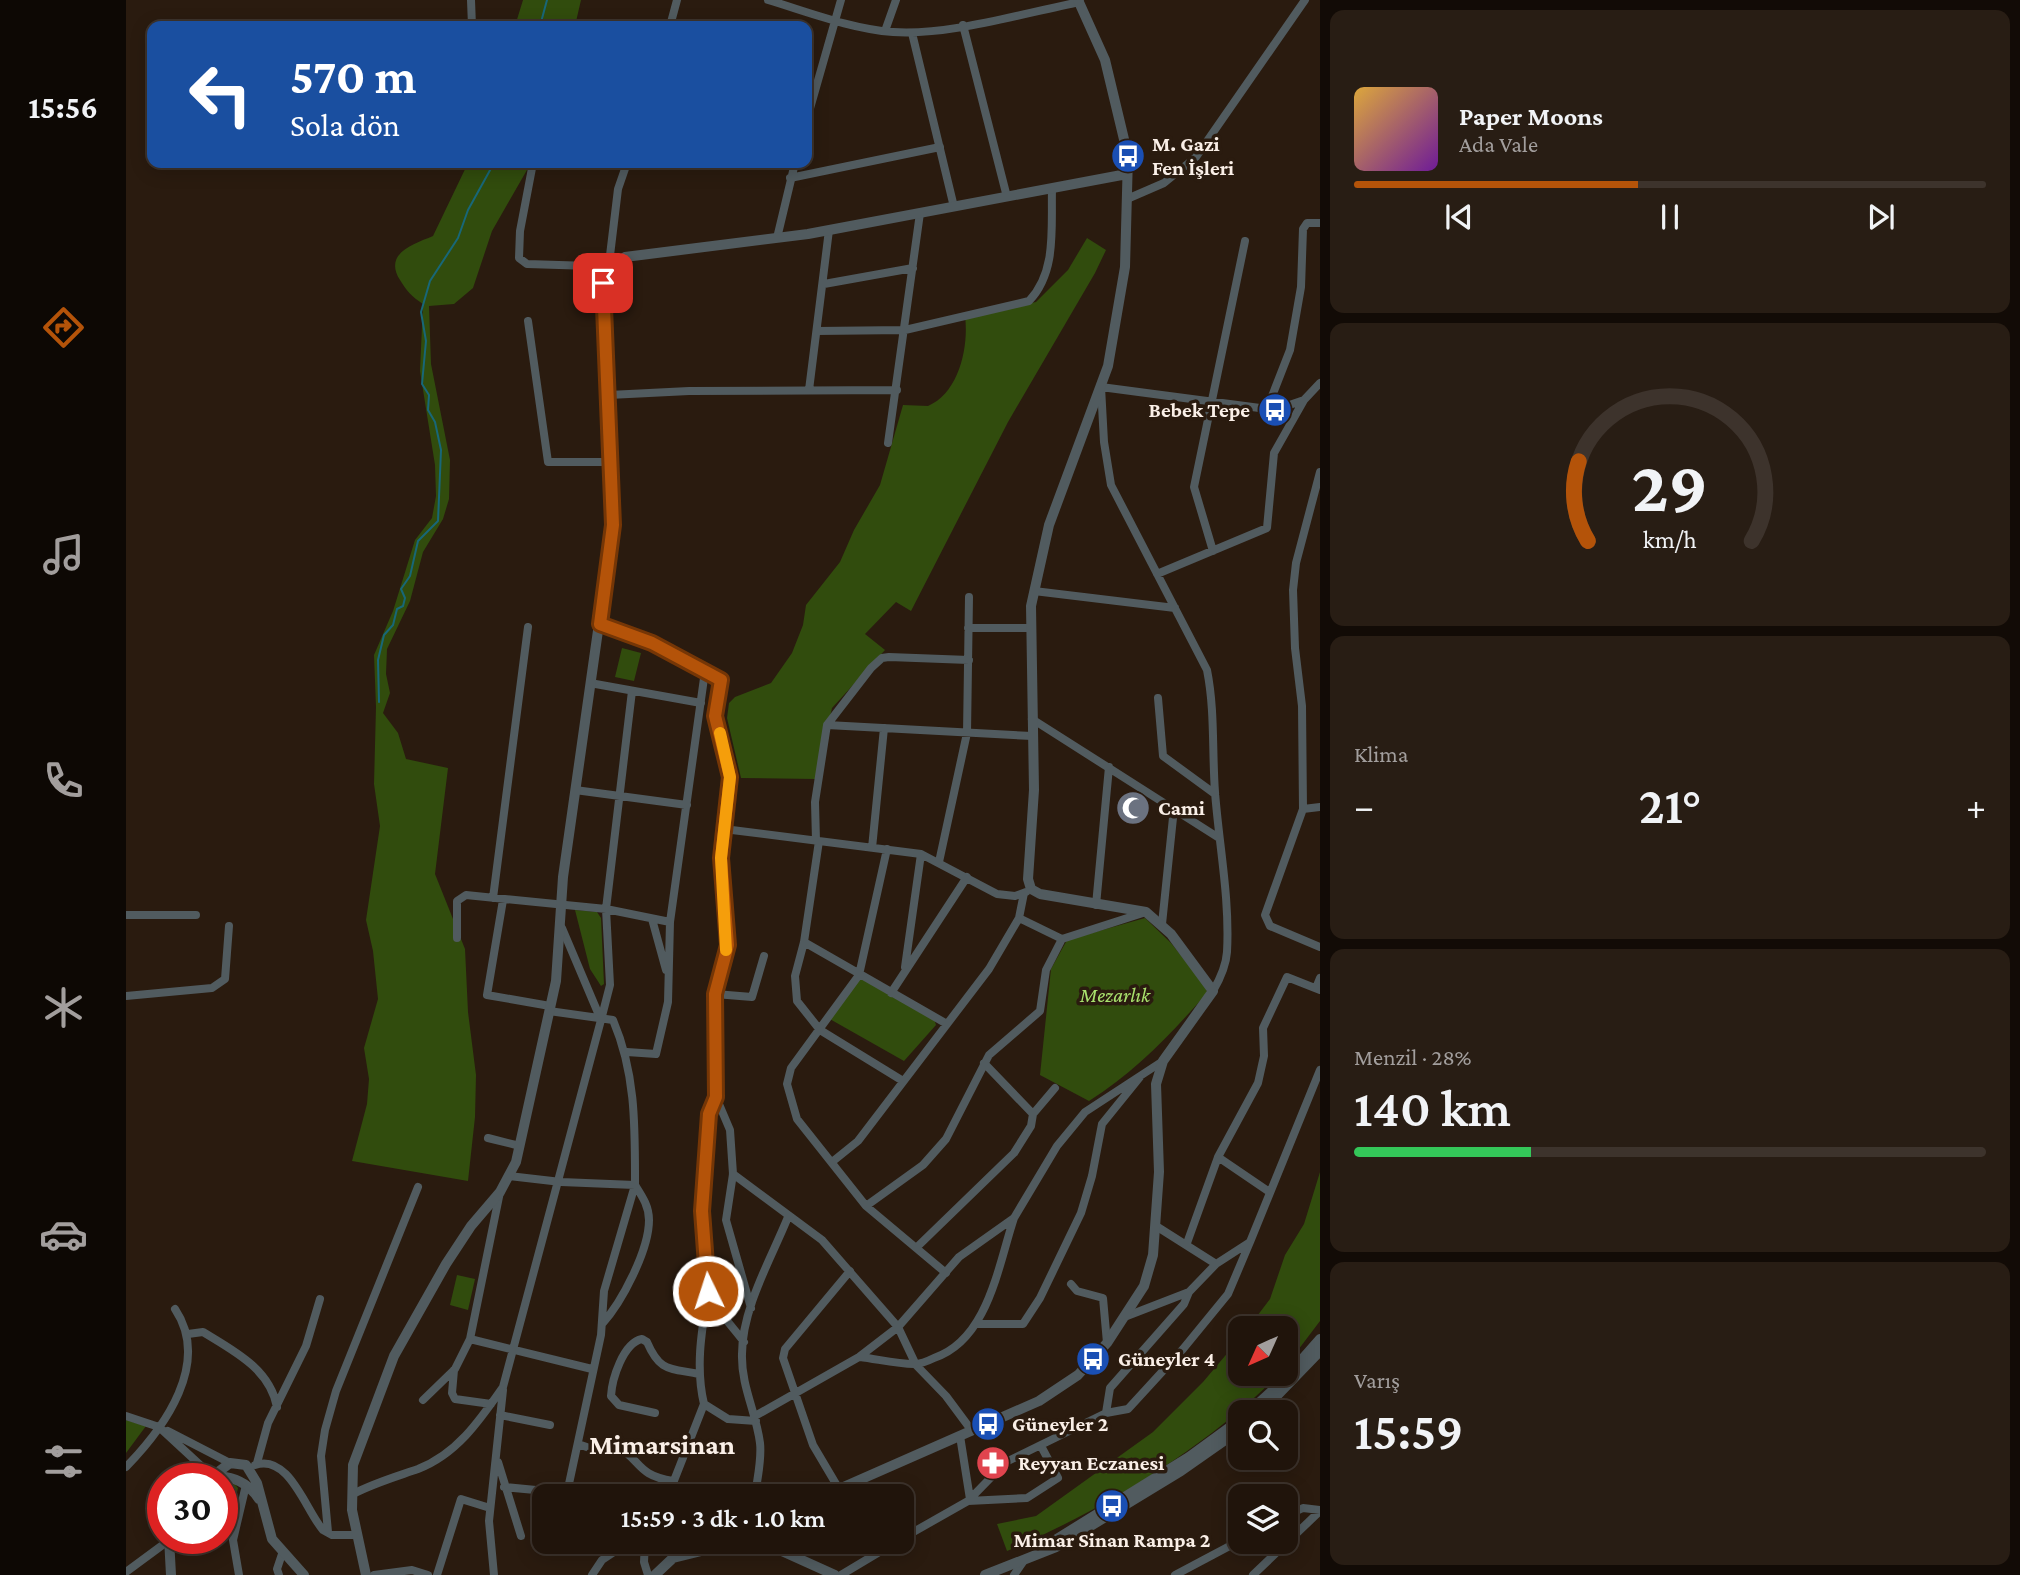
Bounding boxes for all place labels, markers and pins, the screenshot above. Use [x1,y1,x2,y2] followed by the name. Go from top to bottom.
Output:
[1152,132,1234,180] place label: M. Gazi Fen İşleri
[1109,137,1147,175] bus stop icon: M. Gazi Fen İşleri
[573,253,633,313] pin
[1256,391,1294,429] bus stop icon: Bebek Tepe
[1149,398,1250,422] place label: Bebek Tepe
[1114,789,1152,827] mosque icon: Cami
[1158,796,1205,820] place label: Cami
[1074,1340,1112,1378] bus stop icon: Güneyler 4
[1118,1347,1215,1371] place label: Güneyler 4
[969,1405,1007,1443] bus stop icon: Güneyler 2
[1012,1412,1109,1436] place label: Güneyler 2
[974,1444,1012,1482] pharmacy icon: Reyyan Eczanesi
[1018,1451,1164,1475] place label: Reyyan Eczanesi
[1093,1487,1131,1525] bus stop icon: Mimar Sinan Rampa 2
[1014,1528,1211,1552] place label: Mimar Sinan Rampa 2

